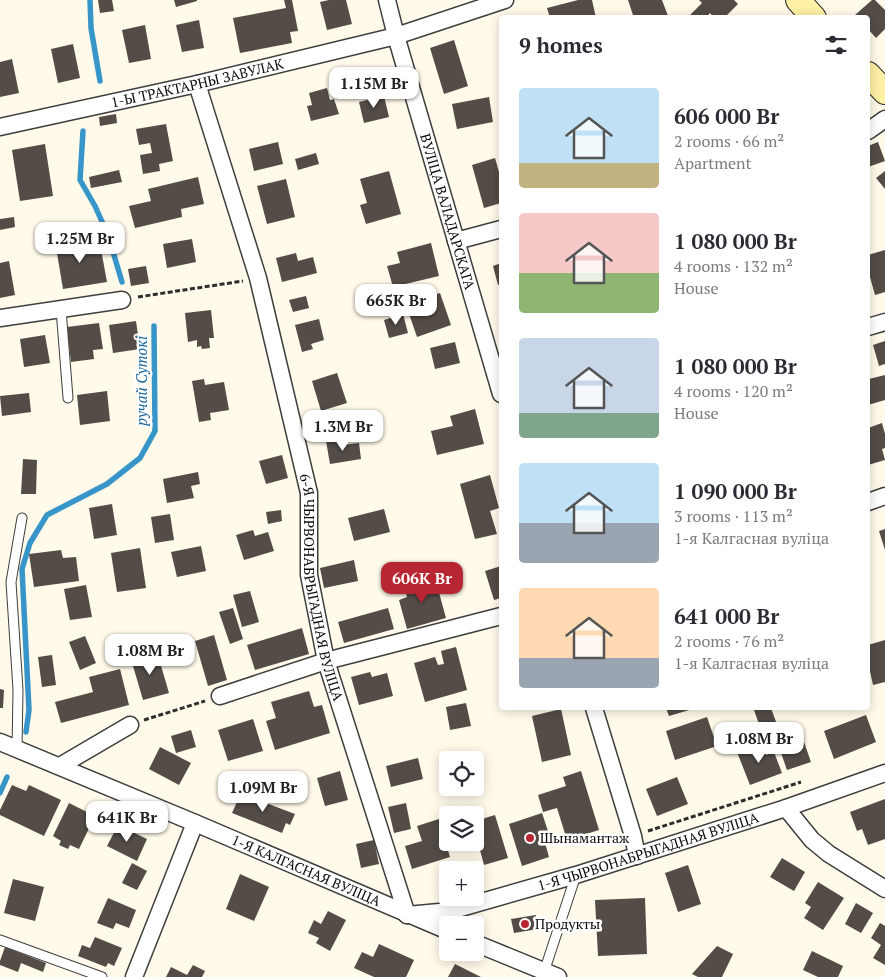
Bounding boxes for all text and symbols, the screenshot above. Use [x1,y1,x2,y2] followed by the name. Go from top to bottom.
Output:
[519,31,603,59] text: 9 homes
[822,31,850,59] icon: filters
[109,53,286,112] street label: 1-Ы ТРАКТАРНЫ ЗАВУЛАК
[322,66,426,109] pin: 1.15M Br
[340,72,408,94] text: 1.15M Br
[674,102,779,130] text: 606 000 Br
[559,108,619,168] icon: home
[674,130,784,152] text: 2 rooms · 66 m²
[416,131,480,292] street label: ВУЛІЦА ВАЛАДАРСКАГА
[674,152,751,174] text: Apartment
[28,222,132,264] pin: 1.25M Br
[46,227,114,249] text: 1.25M Br
[674,227,797,255] text: 1 080 000 Br
[559,233,619,293] icon: home
[674,255,793,277] text: 4 rooms · 132 m²
[674,277,719,299] text: House
[350,284,442,326] pin: 665K Br
[366,289,426,311] text: 665K Br
[131,335,151,426] water label: ручай Сутокі
[674,352,797,380] text: 1 080 000 Br
[559,358,619,418] icon: home
[674,380,793,402] text: 4 rooms · 120 m²
[674,402,719,424] text: House
[297,410,389,452] pin: 1.3M Br
[313,415,373,437] text: 1.3M Br
[296,472,348,704] street label: 6-Я ЧЫРВОНАБРЫГАДНАЯ ВУЛІЦА
[674,477,797,505] text: 1 090 000 Br
[559,483,619,543] icon: home
[674,505,793,527] text: 3 rooms · 113 m²
[674,527,829,549] text: 1-я Калгасная вуліца
[376,562,468,604] pin: 606K Br
[392,567,452,589] text: 606K Br
[674,602,779,630] text: 641 000 Br
[559,608,619,668] icon: home
[674,630,784,652] text: 2 rooms · 76 m²
[98,634,202,676] pin: 1.08M Br
[116,639,184,661] text: 1.08M Br
[674,652,829,674] text: 1-я Калгасная вуліца
[707,722,811,764] pin: 1.08M Br
[725,727,793,749] text: 1.08M Br
[439,751,484,961] map controls
[439,751,484,796] button: locate
[211,770,315,813] pin: 1.09M Br
[229,776,297,798] text: 1.09M Br
[81,800,173,843] pin: 641K Br
[97,806,157,828] text: 641K Br
[439,806,484,851] button: layers
[535,807,761,895] street label: 1-Я ЧЫРВОНАБРЫГАДНАЯ ВУЛІЦА
[540,828,630,847] place label: Шынамантаж
[229,830,384,910] street label: 1-Я КАЛГАСНАЯ ВУЛІЦА
[524,832,536,844] marker: Шынамантаж
[439,861,484,906] button: +
[535,914,600,933] place label: Продукты
[439,916,484,961] button: −
[519,918,531,930] marker: Продукты

